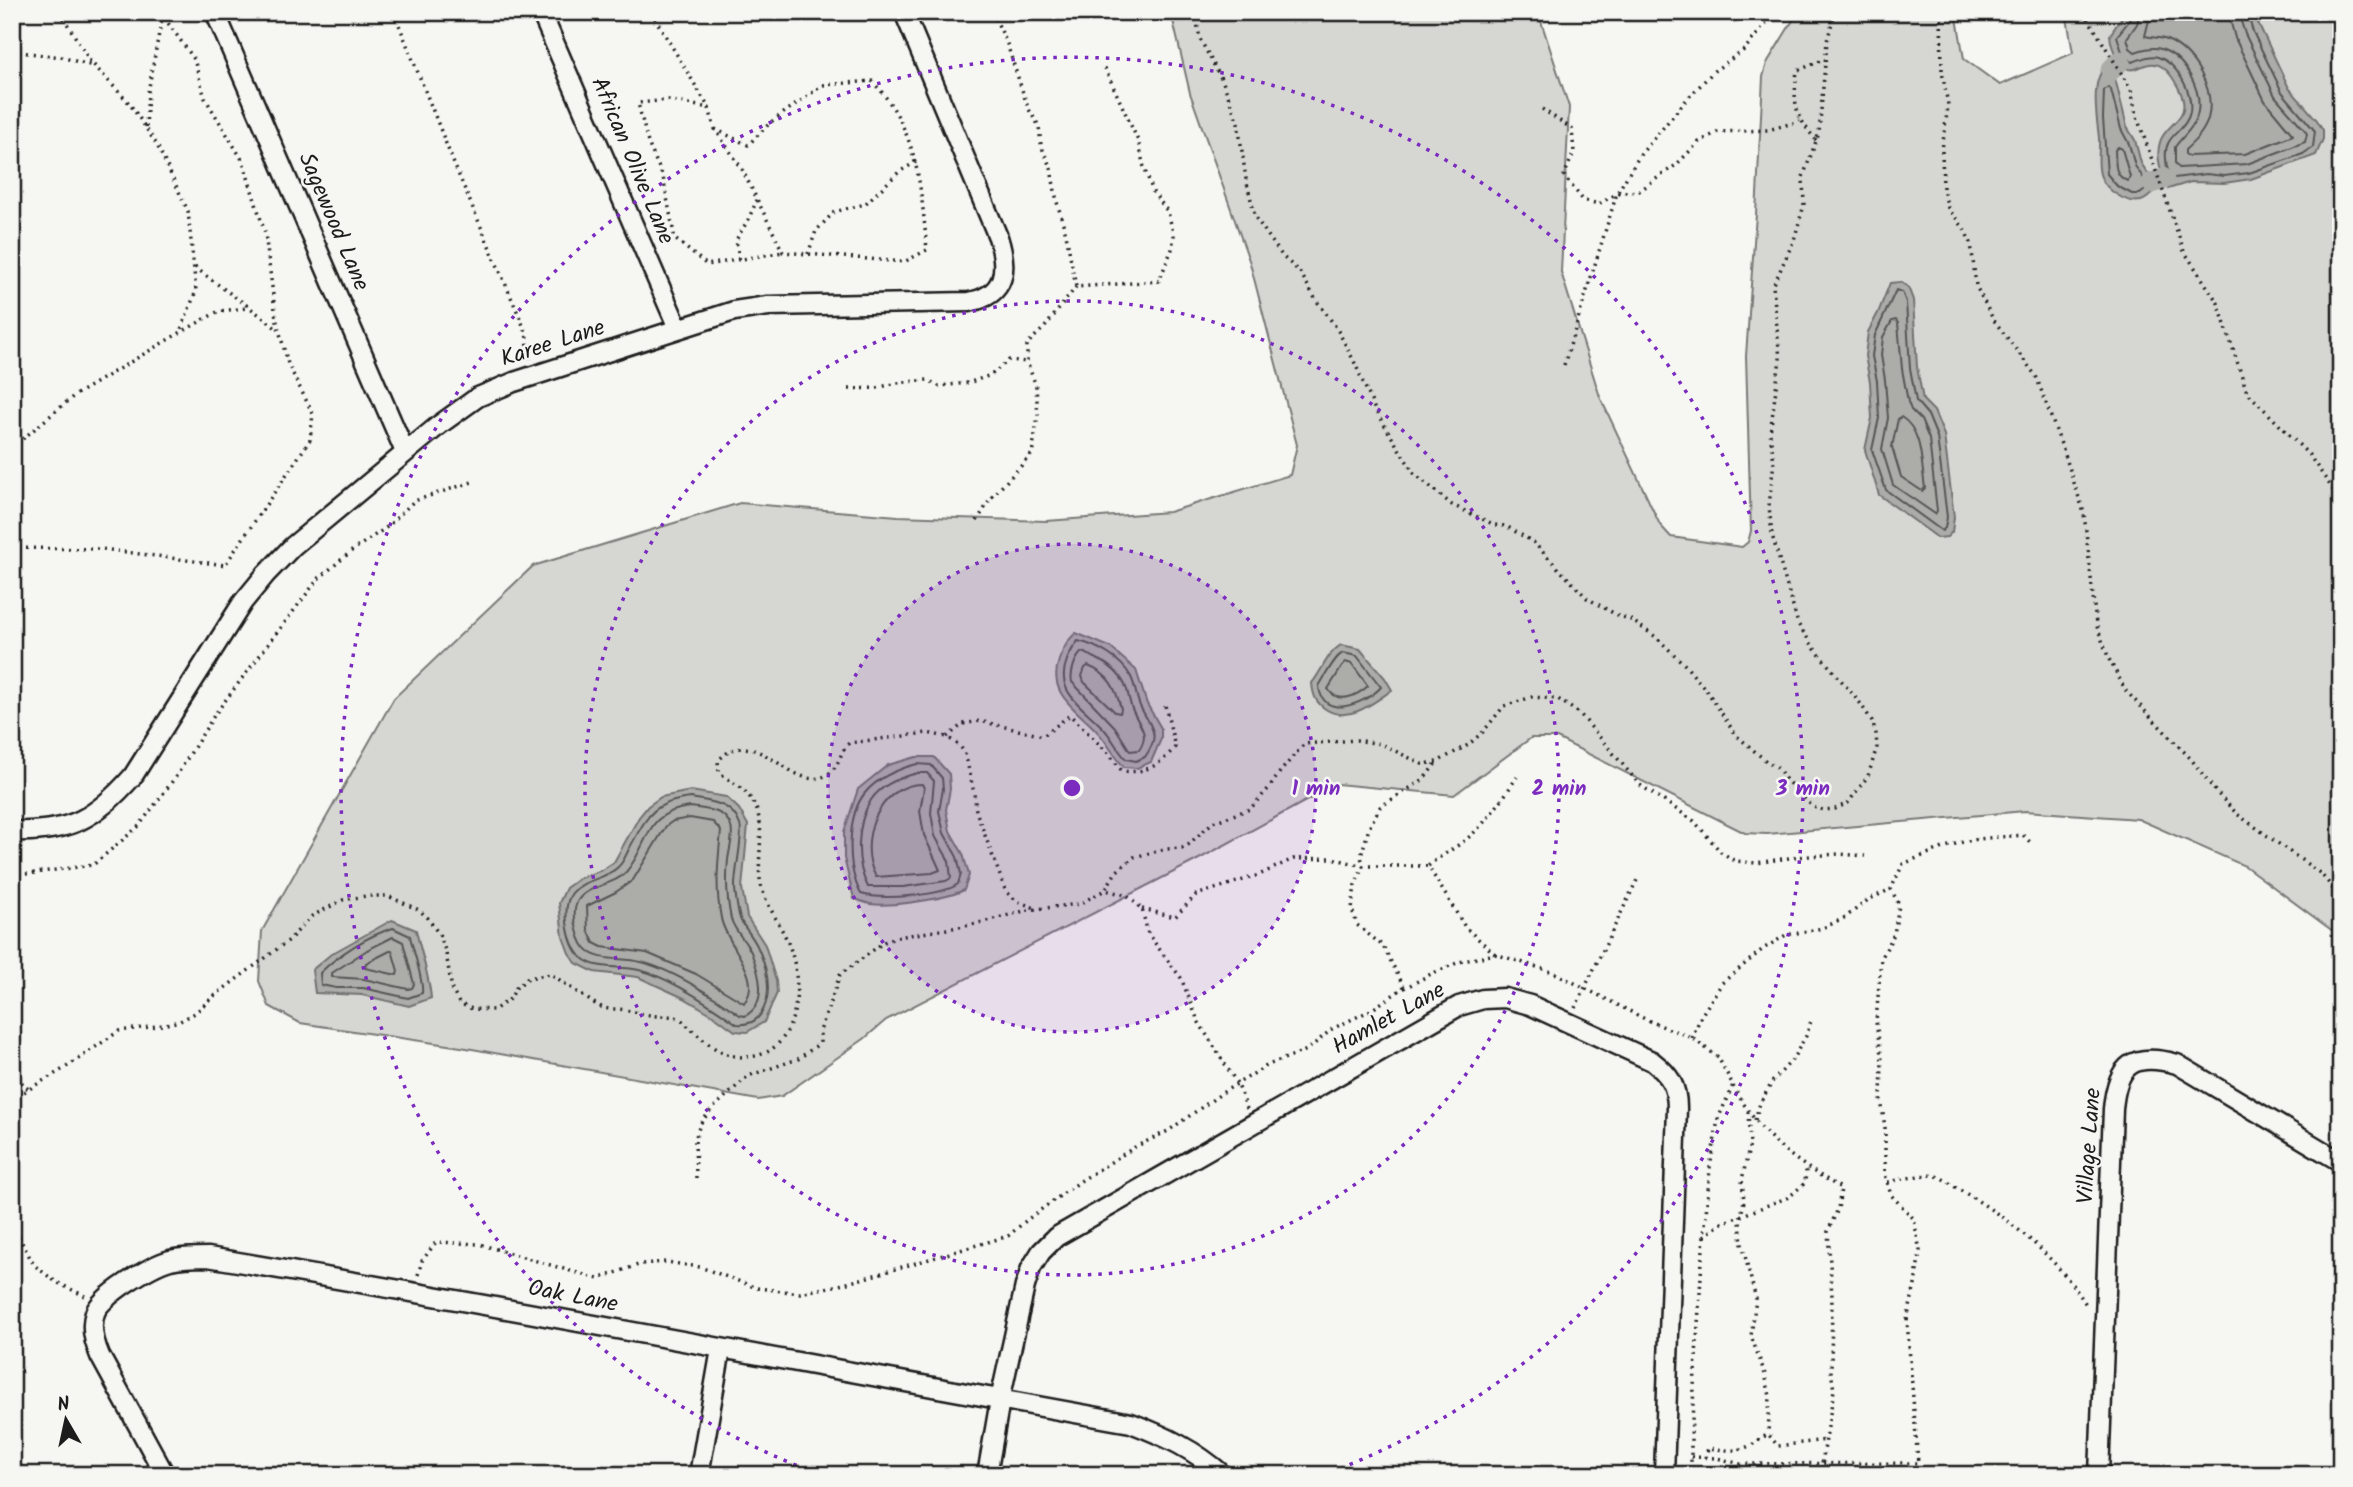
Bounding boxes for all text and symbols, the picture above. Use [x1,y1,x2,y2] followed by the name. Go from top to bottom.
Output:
[581,72,683,250] street label: African Olive Lane
[288,147,378,297] street label: Sagewood Lane
[496,310,610,378] street label: Karee Lane
[1292,773,1340,806] text: 1 min
[1532,773,1586,806] text: 2 min
[1775,773,1830,806] text: 3 min
[1060,776,1084,800] centre of rings
[1326,973,1452,1065] street label: Hamlet Lane
[2068,1087,2112,1205] street label: Village Lane
[525,1271,621,1323] street label: Oak Lane
[32,1386,102,1456] north arrow
[55,1389,72,1421] text: N

